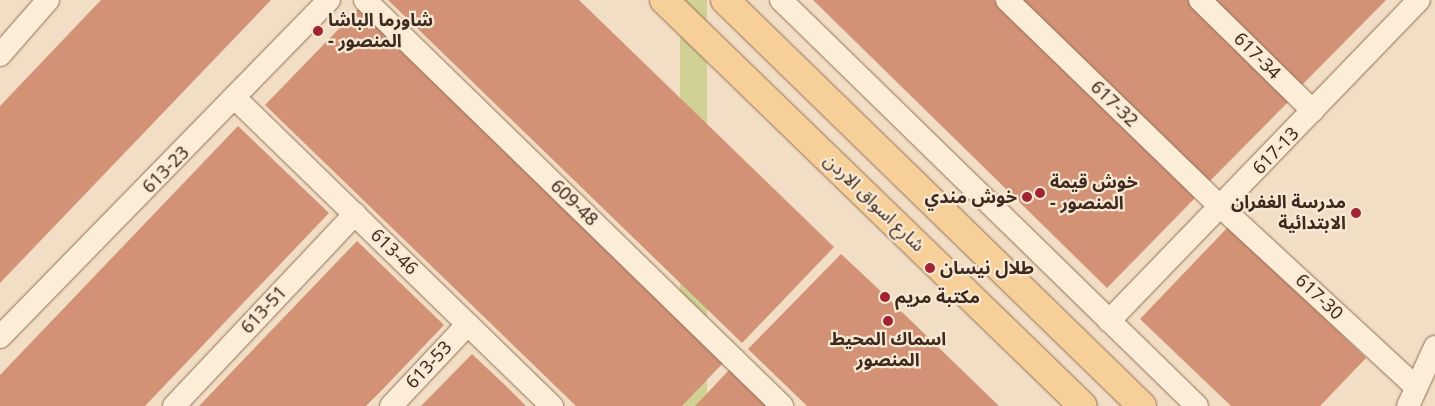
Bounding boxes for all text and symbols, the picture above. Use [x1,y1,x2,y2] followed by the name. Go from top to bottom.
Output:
[328,10,433,52] place label: شاورما الباشا - المنصور
[312,25,324,37] marker: شاورما الباشا - المنصور
[1229,28,1285,84] street label: 617-34
[1086,76,1142,132] street label: 617-32
[1248,123,1304,179] street label: 617-13
[138,142,194,198] street label: 613-23
[819,150,929,256] street label: شارع اسواق الاردن
[1050,172,1138,214] place label: خوش قيمة - المنصور
[546,175,602,231] street label: 609-48
[924,186,1017,208] place label: خوش مندي
[1034,187,1046,199] marker: خوش قيمة - المنصور
[1021,191,1033,203] marker: خوش مندي
[1231,192,1346,234] place label: مدرسة الغفران الابتدائية
[1350,207,1362,219] marker: مدرسة الغفران الابتدائية
[366,224,422,280] street label: 613-46
[940,257,1034,279] place label: طلال نيسان
[924,262,936,274] marker: طلال نيسان
[1291,270,1347,324] street label: 617-30
[237,282,291,338] street label: 613-51
[895,286,980,308] place label: مكتبة مريم
[879,291,891,303] marker: مكتبة مريم
[882,315,894,327] marker: اسماك المحيط المنصور
[830,329,946,372] place label: اسماك المحيط المنصور
[402,337,456,393] street label: 613-53

